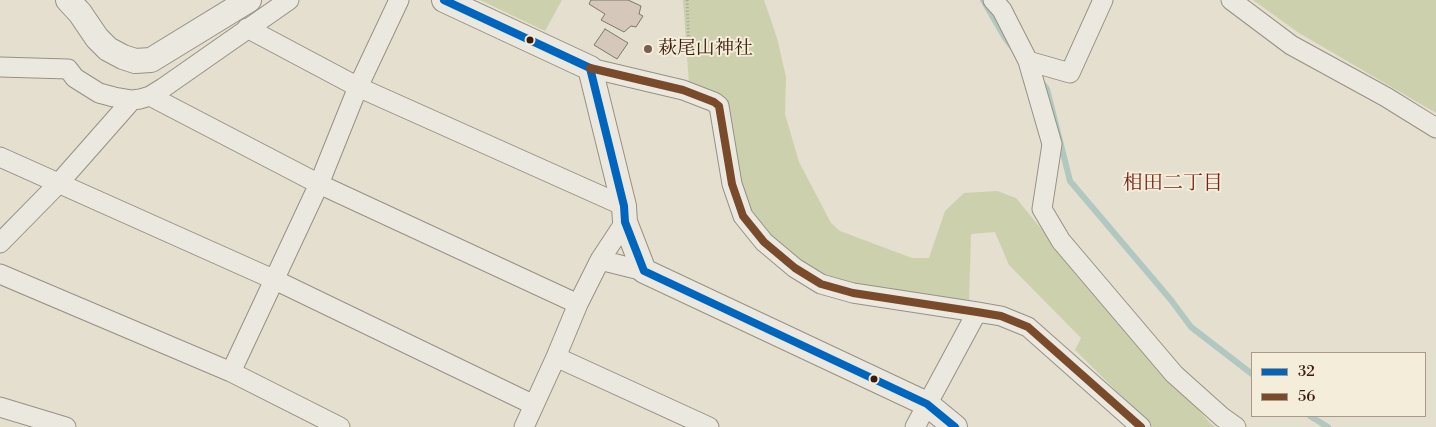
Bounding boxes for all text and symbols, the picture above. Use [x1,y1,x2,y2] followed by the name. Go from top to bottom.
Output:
[525,35,535,45] unlabelled marker
[658,38,753,60] place label: 萩尾山神社
[642,43,654,55] marker: 萩尾山神社
[1123,172,1223,196] district label: 相田二丁目
[1251,352,1426,417] legend
[1298,362,1315,381] text: 32
[869,374,879,384] unlabelled marker
[1298,387,1315,406] text: 56

